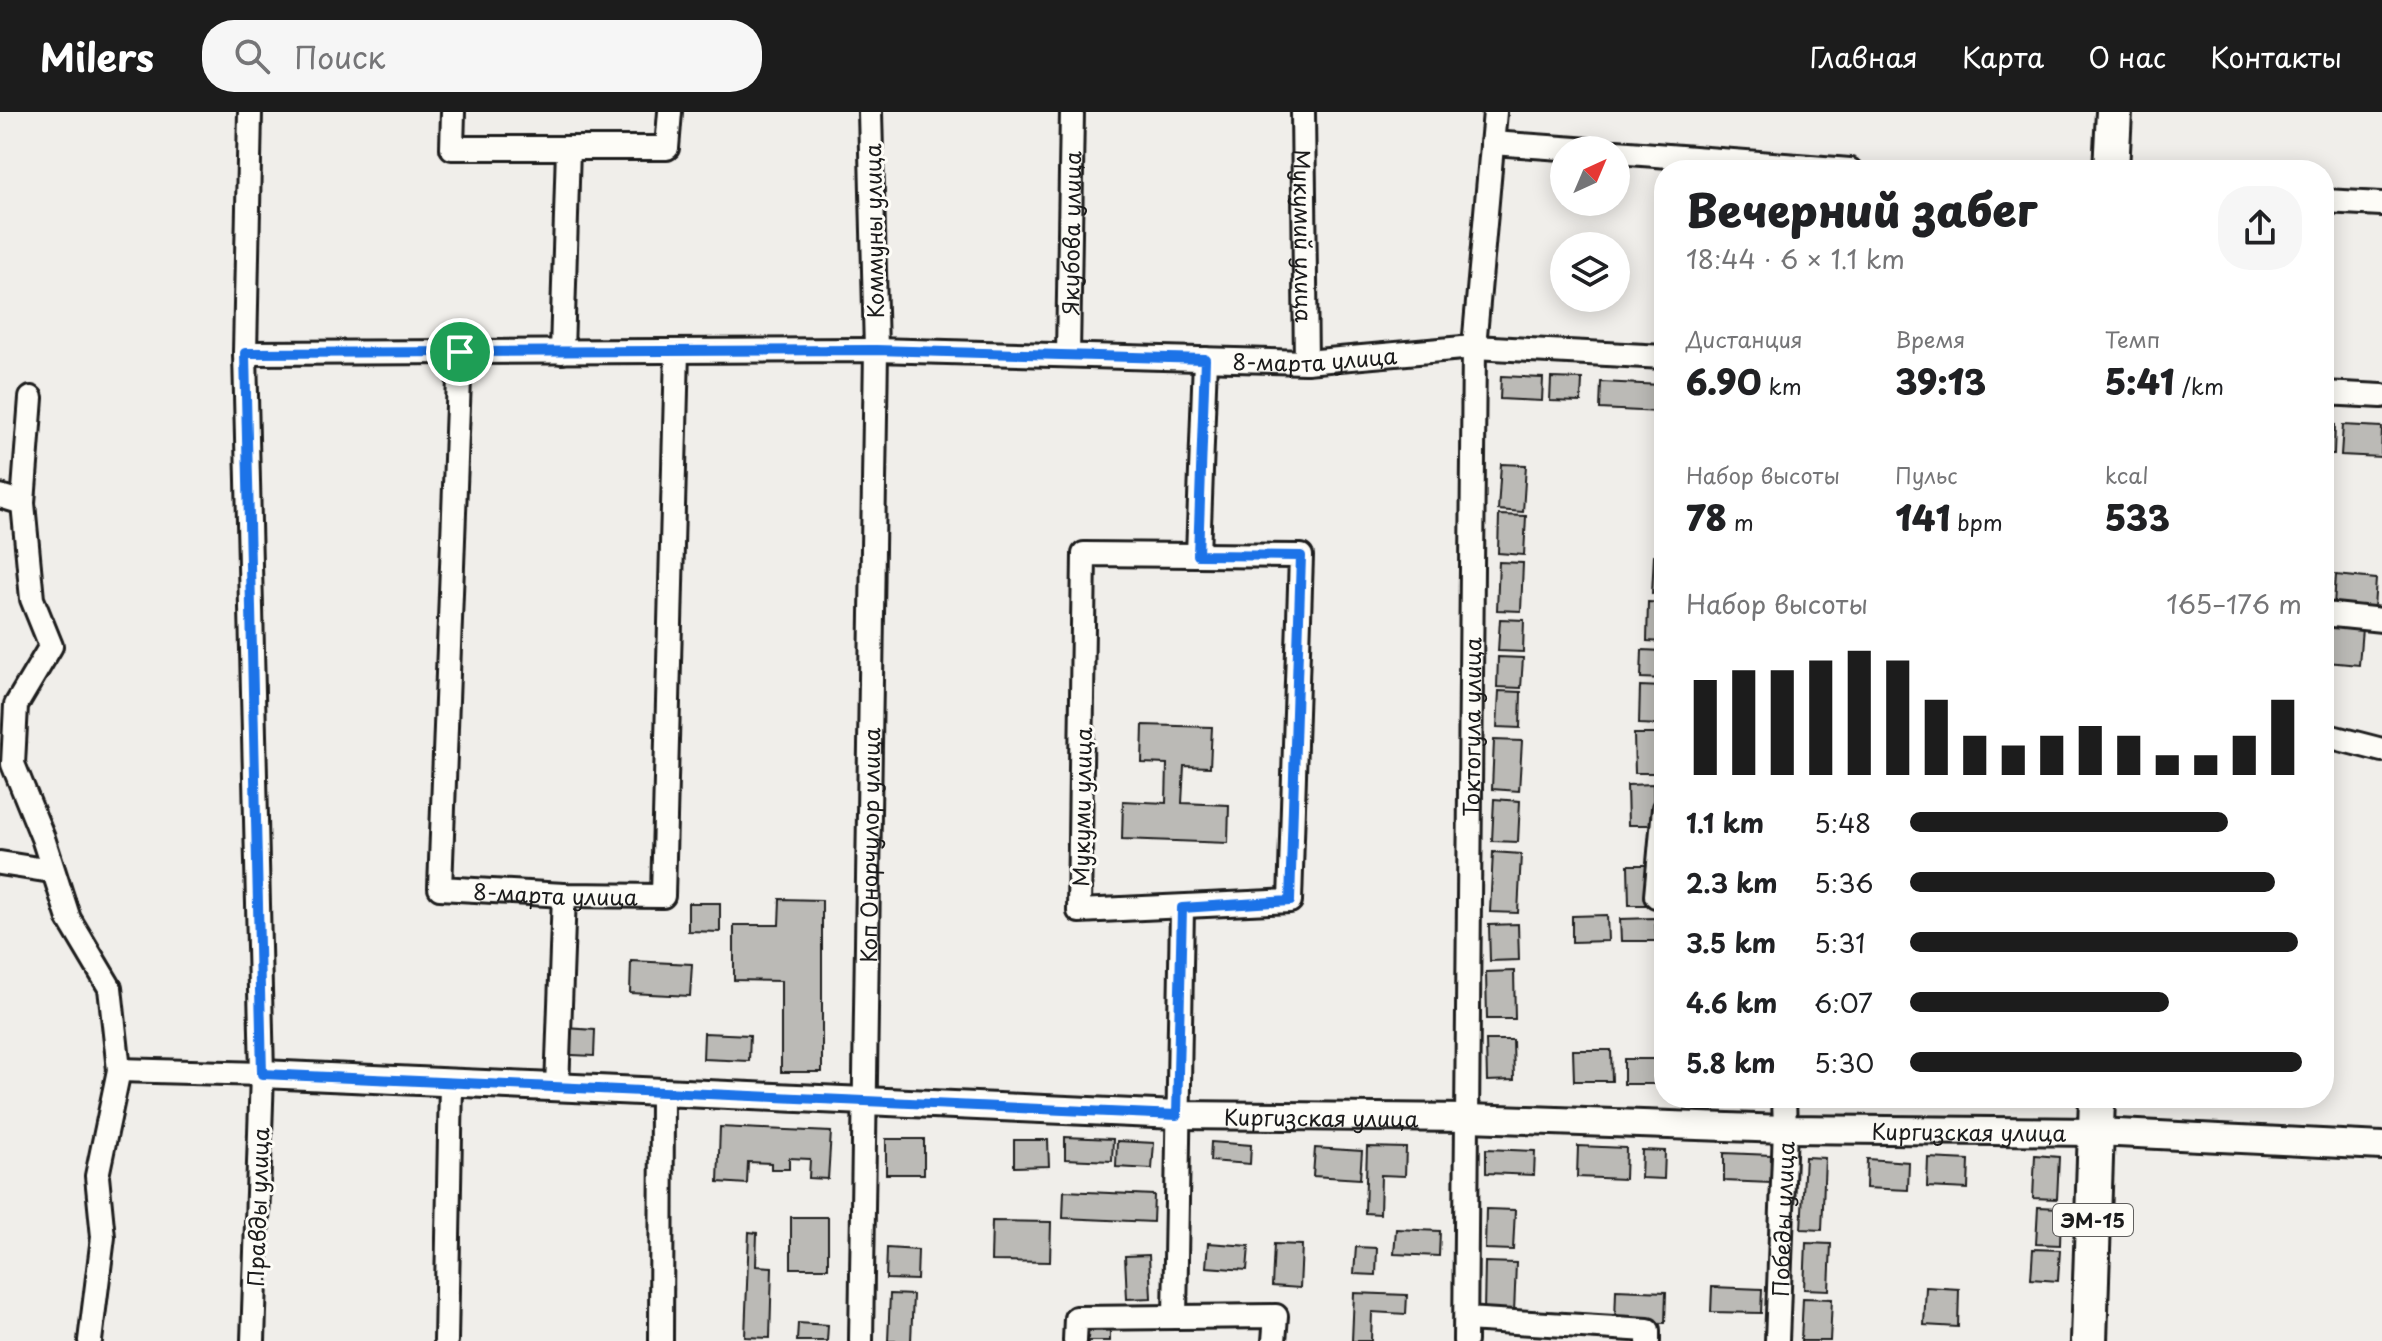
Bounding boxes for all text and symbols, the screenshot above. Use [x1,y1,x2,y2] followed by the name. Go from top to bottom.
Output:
[202,20,762,92] search box
[40,28,154,85] text: Milers
[230,34,274,78] icon: search
[294,34,385,79] text: Поиск
[1810,35,1918,78] text: Главная
[1962,35,2044,78] text: Карта
[2088,35,2166,78] text: О нас
[2210,35,2342,78] text: Контакты
[1550,136,1630,216] north arrow
[1550,136,1630,312] map controls
[855,143,891,319] street label: Коммуны улица
[1287,149,1322,323] street label: Мукумий улица
[1052,150,1088,315] street label: Якубова улица
[1686,176,2037,242] text: Вечерний забег
[2218,186,2302,270] button: share
[1550,232,1630,312] button: layers
[1686,239,1905,278] text: 18:44 · 6 × 1.1 km
[426,318,494,386] pin
[1686,322,1803,355] text: Дистанция
[1895,322,1966,355] text: Время
[2105,322,2160,355] text: Темп
[438,330,482,374] icon: arrive
[1232,337,1398,379] street label: 8-марта улица
[1686,355,1761,407] text: 6.90
[1895,355,1986,407] text: 39:13
[2105,355,2175,407] text: 5:41
[1761,369,1802,402] text: km
[2175,369,2224,402] text: /km
[1686,458,1840,491] text: Набор высоты
[1895,458,1958,491] text: Пульс
[2105,458,2149,491] text: kcal
[1686,491,1727,543] text: 78
[1895,491,1950,543] text: 141
[2105,491,2170,543] text: 533
[1727,505,1754,538] text: m
[1950,505,2003,538] text: bpm
[1686,584,1868,623] text: Набор высоты
[2166,584,2302,623] text: 165–176 m
[1453,637,1488,817] street label: Токтогула улица
[850,727,887,963] street label: Коп Онорчулор улица
[1063,727,1099,887] street label: Мукуми улица
[1686,803,1764,842] text: 1.1 km
[1814,803,1871,842] text: 5:48
[1686,863,1778,902] text: 2.3 km
[1814,863,1874,902] text: 5:36
[472,873,638,912] street label: 8-марта улица
[1686,923,1776,962] text: 3.5 km
[1814,923,1865,962] text: 5:31
[1686,983,1777,1022] text: 4.6 km
[1814,983,1873,1022] text: 6:07
[1686,1043,1776,1082] text: 5.8 km
[1814,1043,1874,1082] text: 5:30
[1224,1099,1419,1134] street label: Киргизская улица
[1871,1113,2066,1148] street label: Киргизская улица
[238,1127,276,1287] street label: Правды улица
[1762,1140,1801,1298] street label: Победы улица
[2053,1204,2133,1236] road number: ЭМ-15

